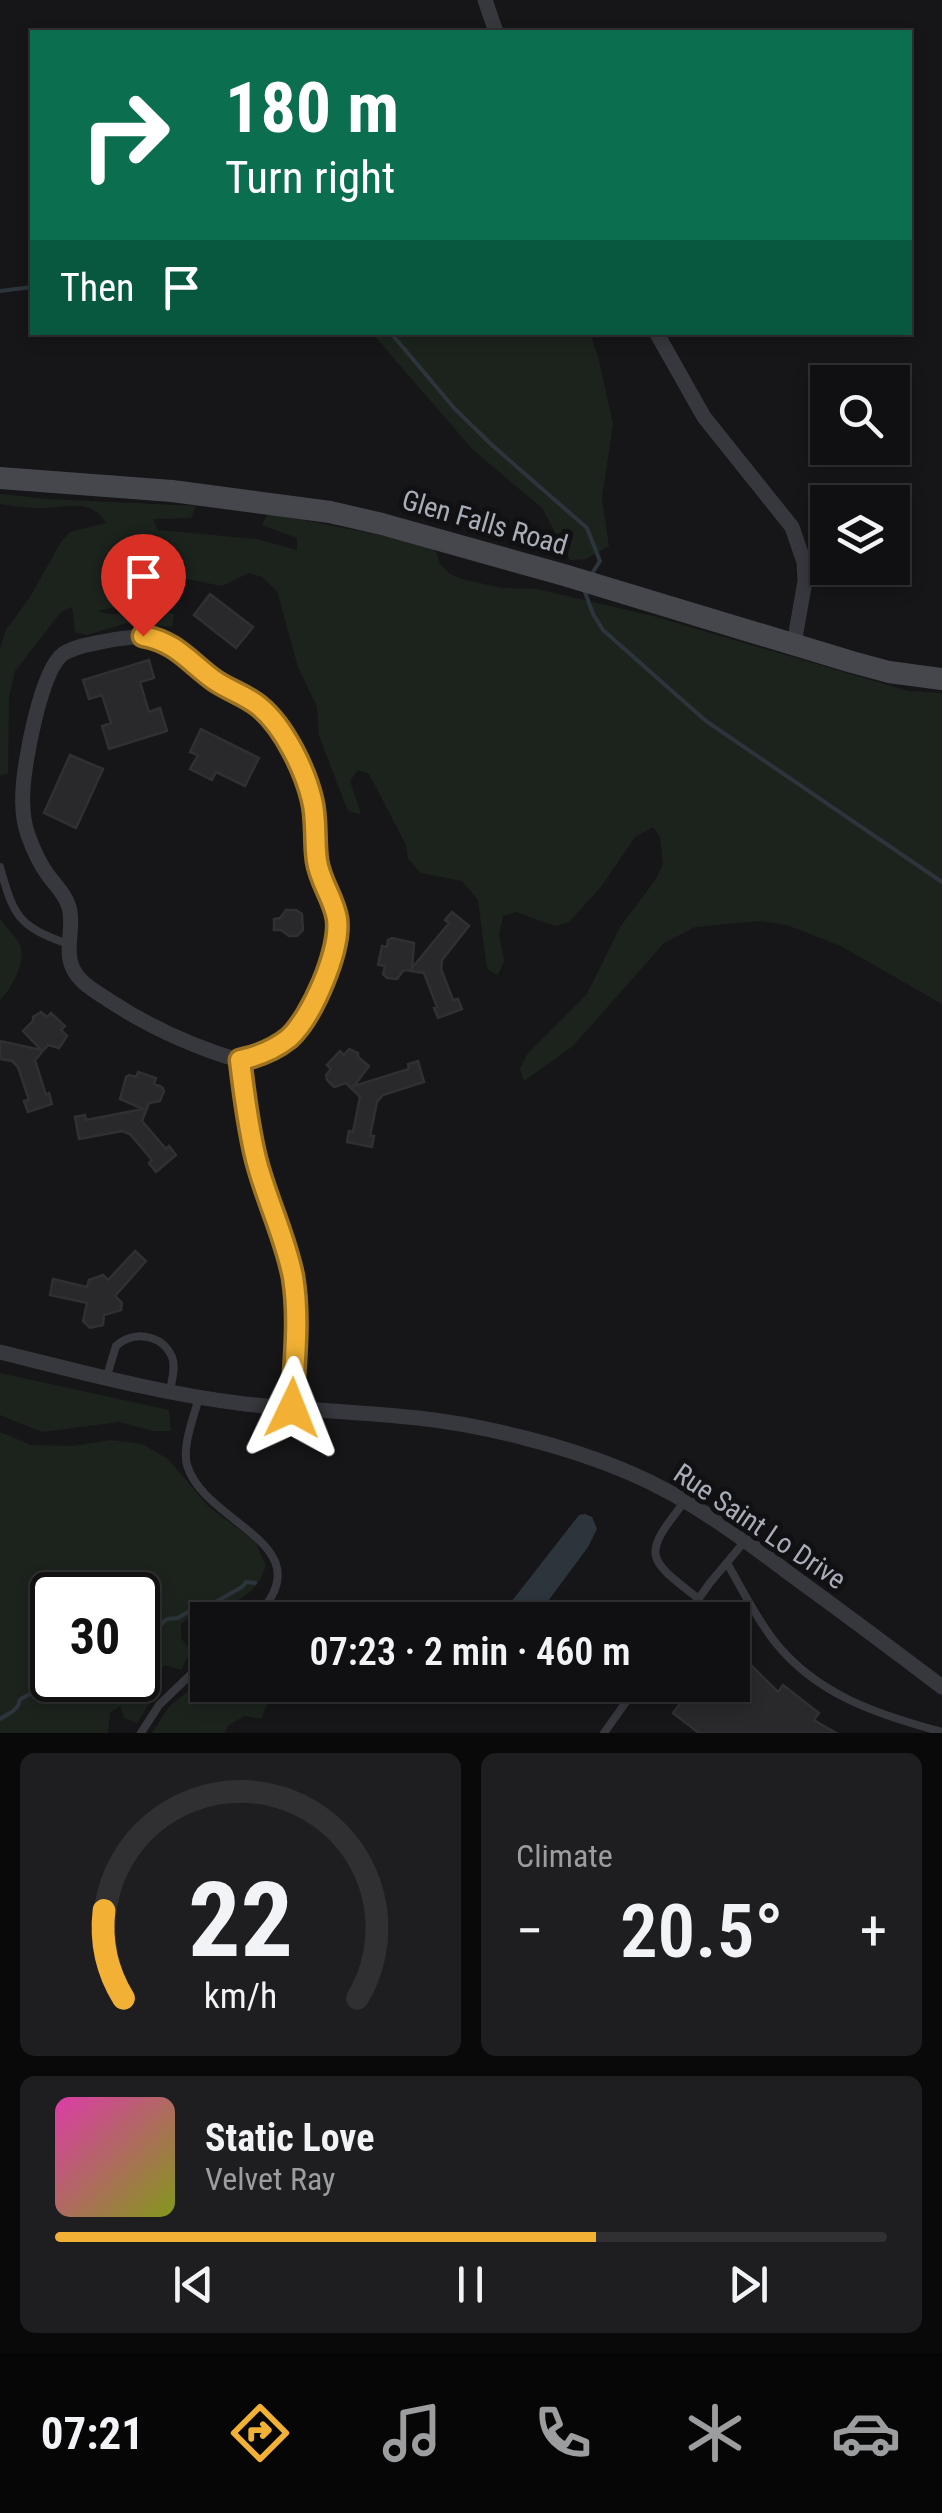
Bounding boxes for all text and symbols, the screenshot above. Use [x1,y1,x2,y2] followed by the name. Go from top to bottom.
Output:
[225,67,399,149] text: 180 m
[60,70,190,200] icon: right
[225,151,395,204] text: Turn right
[154,260,209,315] icon: arrive
[60,266,134,310] text: Then
[810,365,910,585] map controls
[810,365,910,465] button: search
[398,483,571,562] street label: Glen Falls Road
[810,485,910,585] button: layers
[101,534,186,637] pin
[116,549,171,604] icon: arrive
[240,1356,344,1460] position arrow
[667,1457,852,1596] street label: Rue Saint Lo Drive
[30,1572,160,1702] speed limit sign: 30
[310,1630,630,1674] text: 07:23 · 2 min · 460 m
[516,1837,613,1875] text: Climate
[188,1860,293,1981] text: 22
[620,1887,783,1975] text: 20.5°
[516,1899,544,1963] text: −
[860,1899,887,1963] text: +
[204,1975,277,2017] text: km/h
[205,2116,374,2160] text: Static Love
[205,2160,335,2198] text: Velvet Ray
[166,2257,221,2312] icon: previous
[443,2257,498,2312] icon: pause
[721,2257,776,2312] icon: next
[225,2398,295,2468] icon: directions
[377,2398,447,2468] icon: music
[528,2398,598,2468] icon: phone
[680,2398,750,2468] icon: climate
[831,2398,901,2468] icon: car
[41,2407,144,2460] text: 07:21

